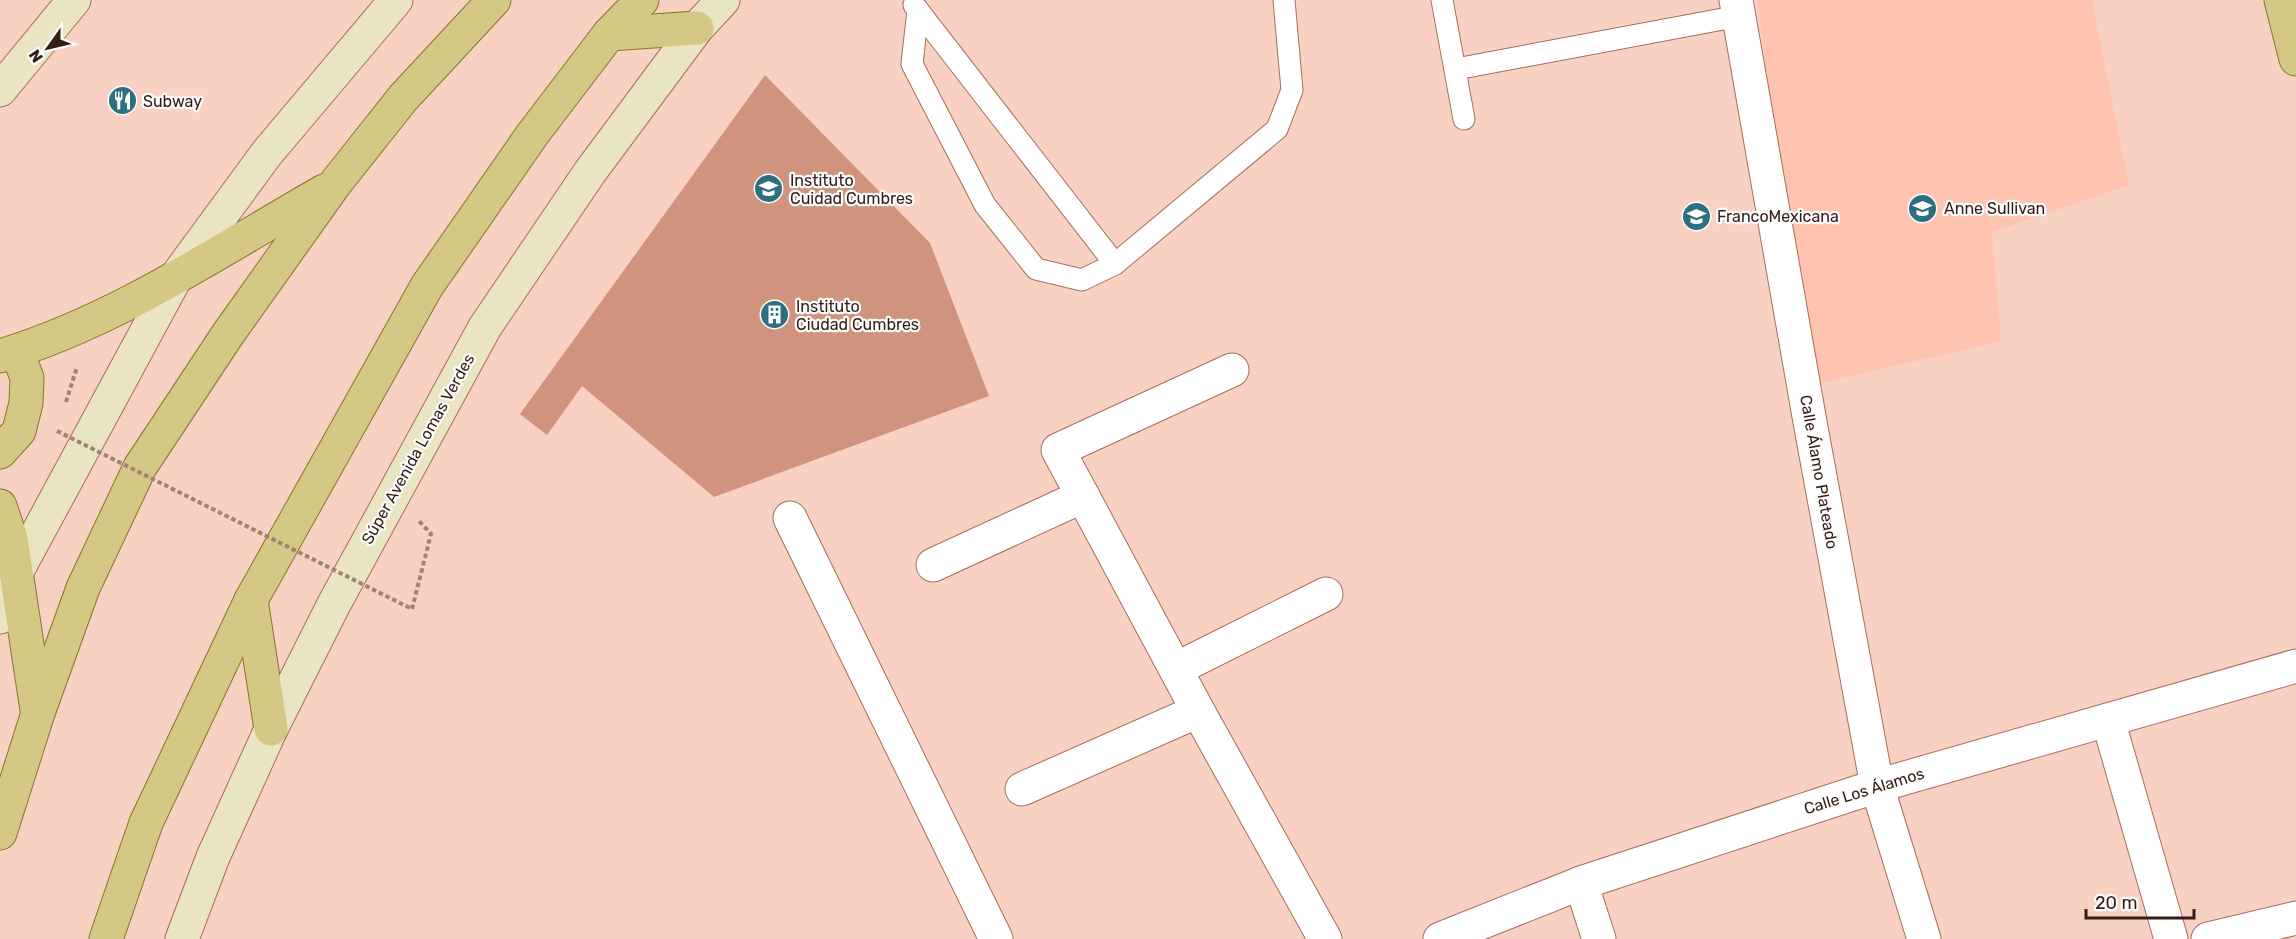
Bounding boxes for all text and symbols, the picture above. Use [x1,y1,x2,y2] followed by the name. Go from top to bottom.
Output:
[18,18,78,78] north arrow
[25,46,47,66] text: N
[106,85,138,117] restaurant icon: Subway
[143,92,202,111] place label: Subway
[790,171,913,208] place label: Instituto Cuidad Cumbres
[753,173,785,205] school or university icon: Instituto Cuidad Cumbres
[1907,192,1939,224] school or university icon: Anne Sullivan
[1944,199,2045,218] place label: Anne Sullivan
[1680,200,1712,232] school or university icon: FrancoMexicana
[1717,207,1839,226] place label: FrancoMexicana
[796,297,919,334] place label: Instituto Ciudad Cumbres
[759,299,791,331] building icon: Instituto Ciudad Cumbres
[358,350,478,548] street label: Súper Avenida Lomas Verdes
[1796,393,1842,551] street label: Calle Álamo Plateado
[1802,764,1926,818] street label: Calle Los Álamos
[2086,882,2194,920] scale bar
[2095,892,2137,914] text: 20 m

